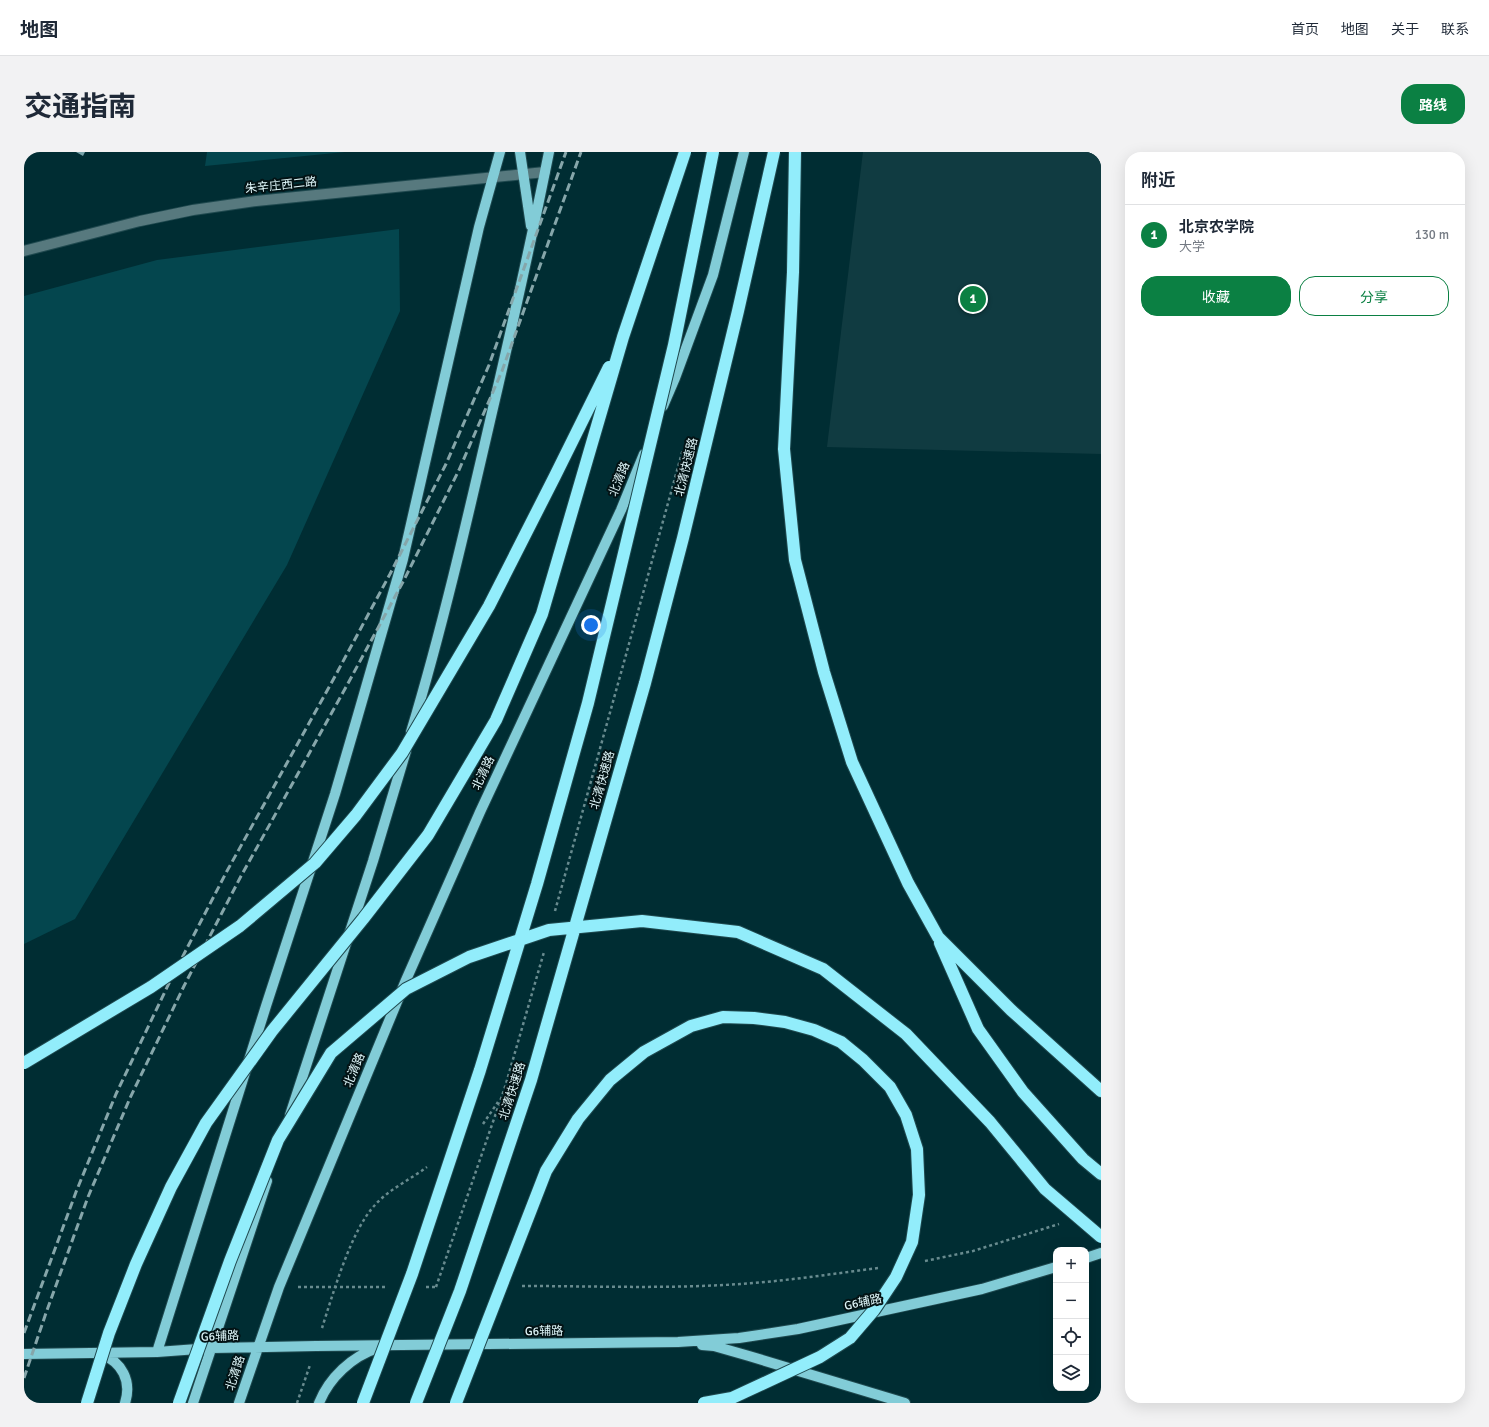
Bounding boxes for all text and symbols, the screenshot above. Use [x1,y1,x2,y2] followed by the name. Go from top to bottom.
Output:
[20,18,58,42] text: 地图
[1291,21,1319,38] text: 首页
[1341,21,1369,38] text: 地图
[1391,21,1419,38] text: 关于
[1441,21,1469,38] text: 联系
[1401,84,1465,124] button: 路线
[24,90,136,124] text: 交通指南
[1141,170,1175,191] text: 附近
[244,174,318,197] street label: 朱辛庄西二路
[1179,218,1254,236] text: 北京农学院
[1150,227,1158,243] text: 1
[1415,227,1449,243] text: 130 m
[1179,239,1205,255] text: 大学
[1141,276,1291,316] button: 收藏
[1299,276,1449,316] button: 分享
[960,284,986,314] pin: 1
[672,436,701,498] street label: 北清快速路
[606,460,633,499] street label: 北清路
[581,615,601,635] your location
[587,749,618,811] street label: 北清快速路
[469,754,498,793] street label: 北清路
[341,1051,368,1090] street label: 北清路
[496,1060,529,1122] street label: 北清快速路
[1053,1247,1089,1391] map controls
[1053,1247,1089,1283] button: +
[1053,1283,1089,1319] button: −
[843,1291,883,1314] street label: G6辅路
[1053,1319,1089,1355] button: locate
[525,1324,563,1339] street label: G6辅路
[201,1328,239,1345] street label: G6辅路
[223,1354,248,1393] street label: 北清路
[1053,1355,1089,1391] button: layers

